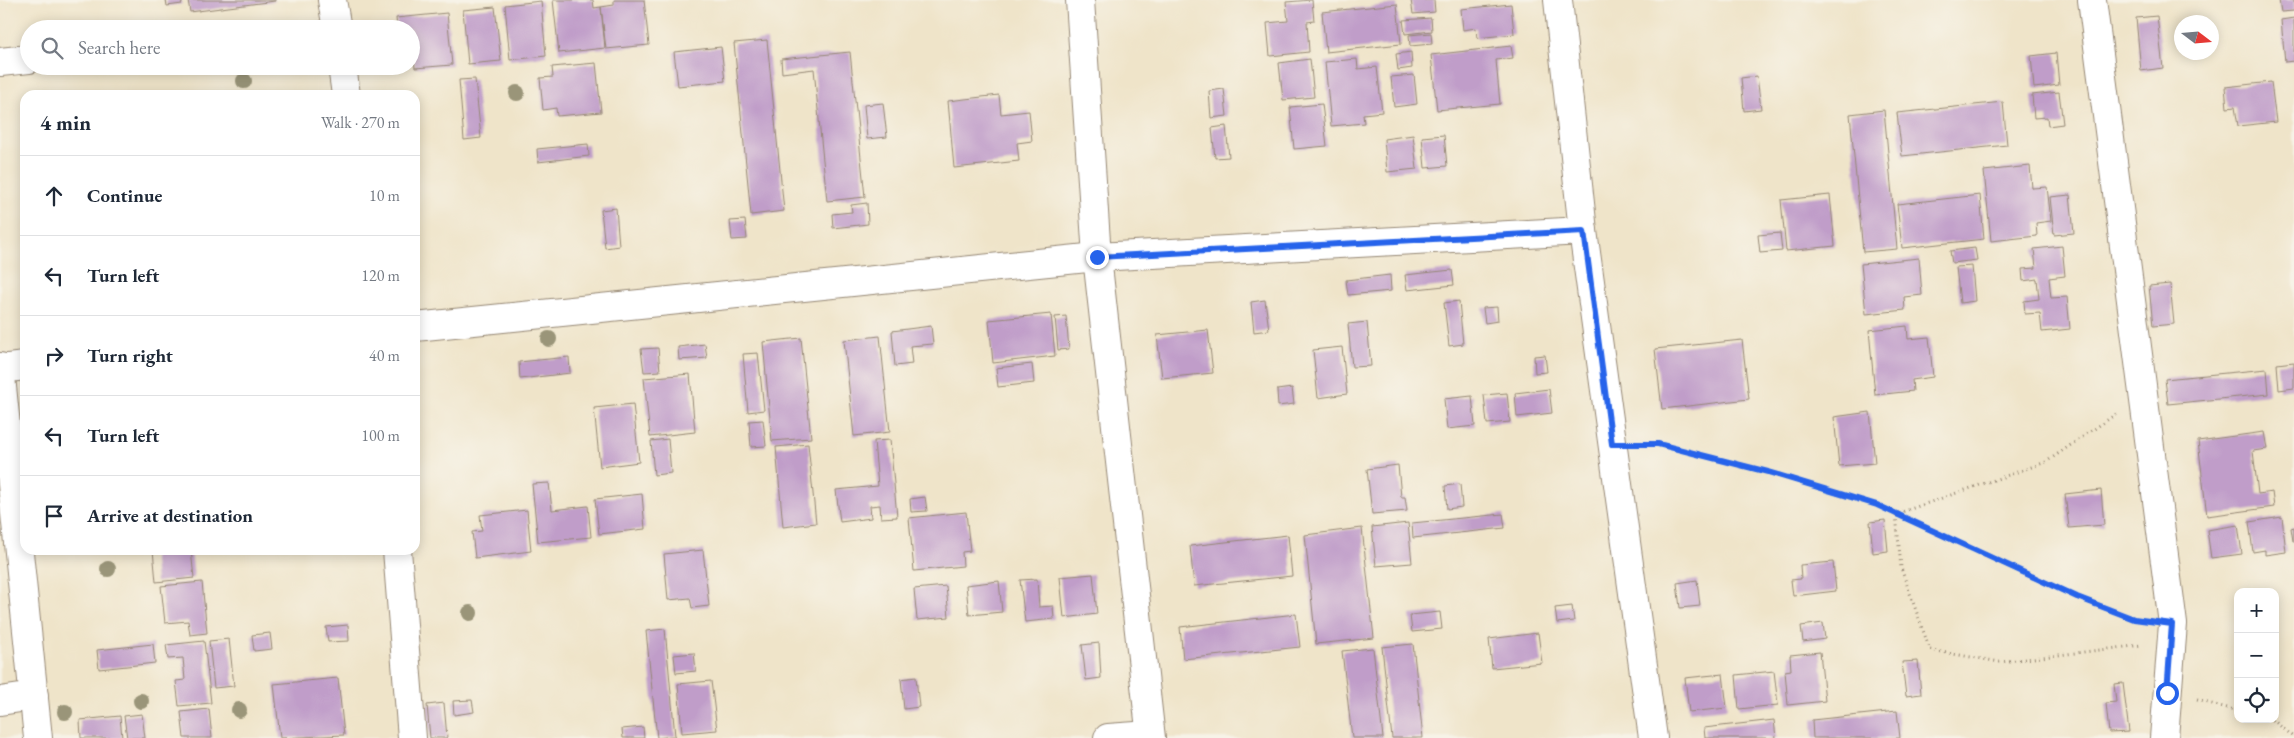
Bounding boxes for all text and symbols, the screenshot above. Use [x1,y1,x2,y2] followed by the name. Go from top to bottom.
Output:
[2174,15,2219,60] north arrow
[20,20,420,75] search box
[38,34,66,62] icon: search
[78,35,160,60] text: Search here
[40,109,91,136] text: 4 min
[321,112,400,133] text: Walk · 270 m
[40,182,68,210] icon: ahead
[87,183,162,208] text: Continue
[369,185,400,206] text: 10 m
[1086,246,1109,269] route end
[40,262,68,290] icon: left
[87,263,159,288] text: Turn left
[361,265,400,286] text: 120 m
[40,342,68,370] icon: right
[87,343,173,368] text: Turn right
[369,345,400,366] text: 40 m
[40,422,68,450] icon: left
[87,423,159,448] text: Turn left
[361,425,400,446] text: 100 m
[40,502,68,530] icon: arrive
[87,503,253,528] text: Arrive at destination
[2234,588,2279,723] map controls
[2234,588,2279,633] button: +
[2234,633,2279,678] button: −
[2234,678,2279,723] button: locate
[2156,682,2179,705] route start

